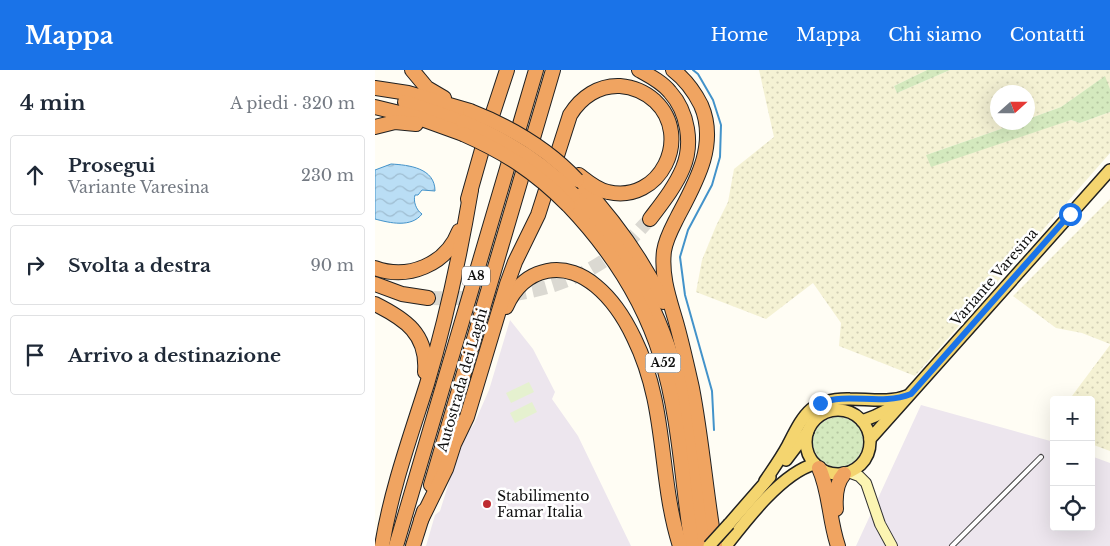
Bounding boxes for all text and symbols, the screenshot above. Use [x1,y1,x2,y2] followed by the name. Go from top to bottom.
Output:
[25,21,114,50] text: Mappa
[711,24,768,46] text: Home
[796,24,860,46] text: Mappa
[888,24,982,46] text: Chi siamo
[1010,24,1085,46] text: Contatti
[990,85,1035,130] north arrow
[20,90,86,116] text: 4 min
[230,93,355,113] text: A piedi · 320 m
[68,154,155,177] text: Prosegui
[21,161,49,189] icon: ahead
[301,165,354,185] text: 230 m
[68,177,209,197] text: Variante Varesina
[1059,203,1082,226] route start
[946,224,1041,330] street label: Variante Varesina
[21,251,49,279] icon: right
[68,254,211,277] text: Svolta a destra
[311,255,354,275] text: 90 m
[462,267,490,286] road number: A8
[433,306,491,455] street label: Autostrada dei Laghi
[21,341,49,369] icon: arrive
[68,344,281,367] text: Arrivo a destinazione
[645,354,681,372] road number: A52
[809,392,832,415] route end
[1050,396,1095,531] map controls
[1050,396,1095,441] button: +
[1050,441,1095,486] button: −
[1050,486,1095,531] button: locate
[497,487,589,521] place label: Stabilimento Famar Italia
[481,498,493,510] marker: Stabilimento Famar Italia

